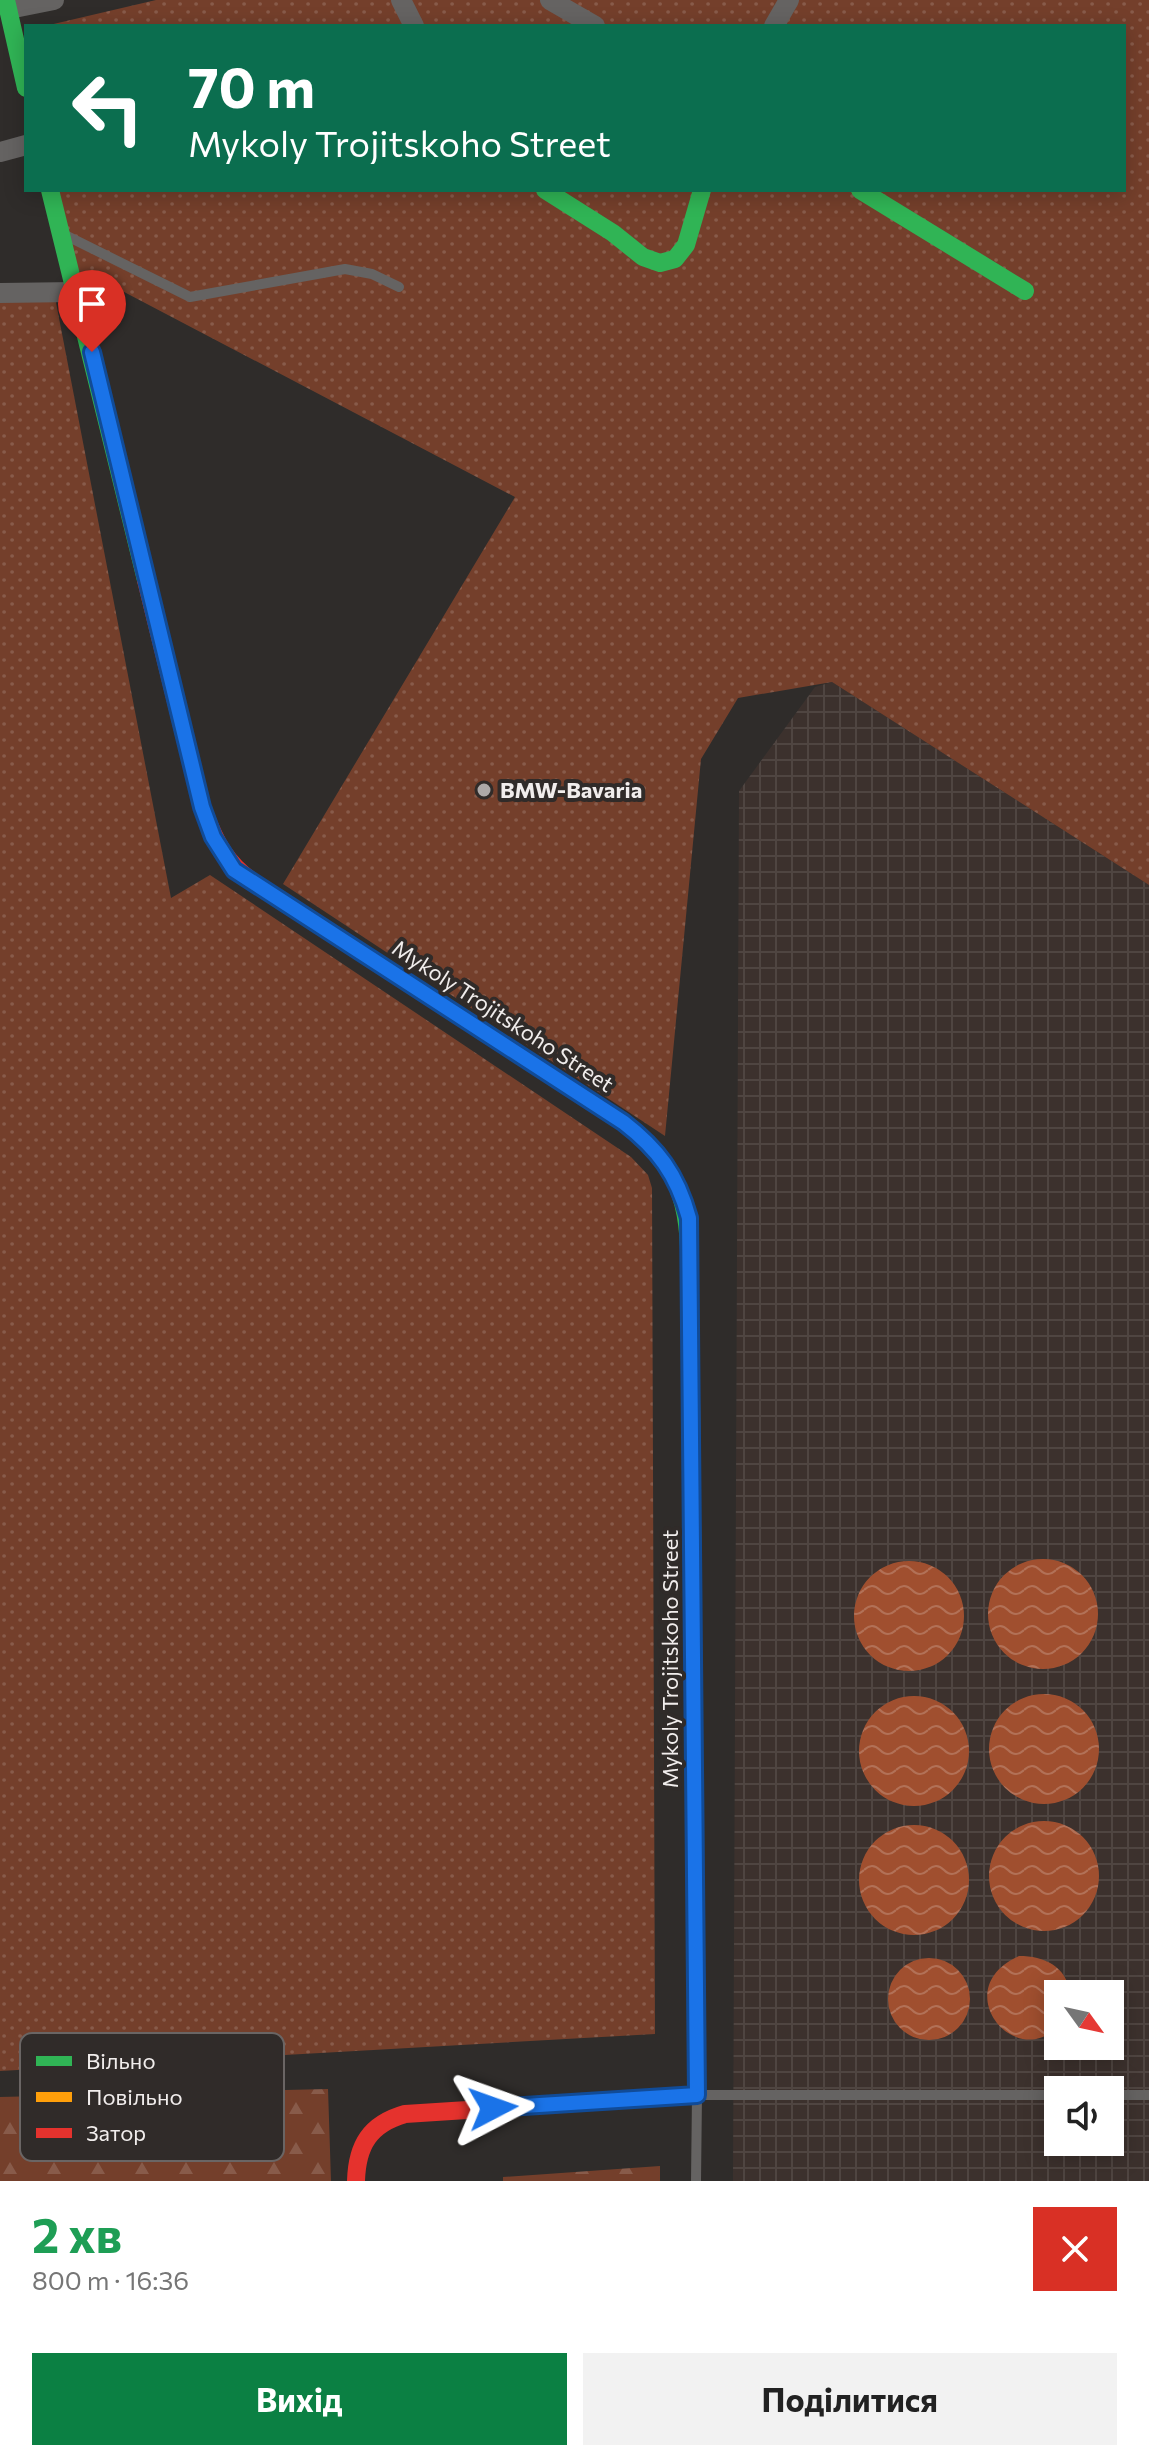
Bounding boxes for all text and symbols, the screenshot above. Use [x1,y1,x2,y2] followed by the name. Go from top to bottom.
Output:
[188,51,315,120] text: 70 m
[56,56,160,160] icon: left
[188,120,611,164] text: Mykoly Trojitskoho Street
[58,270,126,352] pin
[70,282,114,326] icon: arrive
[500,776,642,803] place label: BMW-Bavaria
[475,781,493,799] marker: BMW-Bavaria
[388,934,619,1097] street label: Mykoly Trojitskoho Street
[656,1530,683,1788] street label: Mykoly Trojitskoho Street
[1044,1980,1124,2060] north arrow
[1044,1980,1124,2156] map controls
[20,2033,284,2161] legend
[86,2047,156,2074] text: Вільно
[451,2066,535,2150] position arrow
[1044,2076,1124,2156] button: sound
[86,2083,183,2110] text: Повільно
[86,2119,146,2146] text: Затор
[32,2204,122,2263] text: 2 хв
[1033,2207,1117,2291] button: close
[32,2264,189,2295] text: 800 m · 16:36
[32,2353,567,2445] button: Вихід
[583,2353,1117,2445] button: Поділитися

